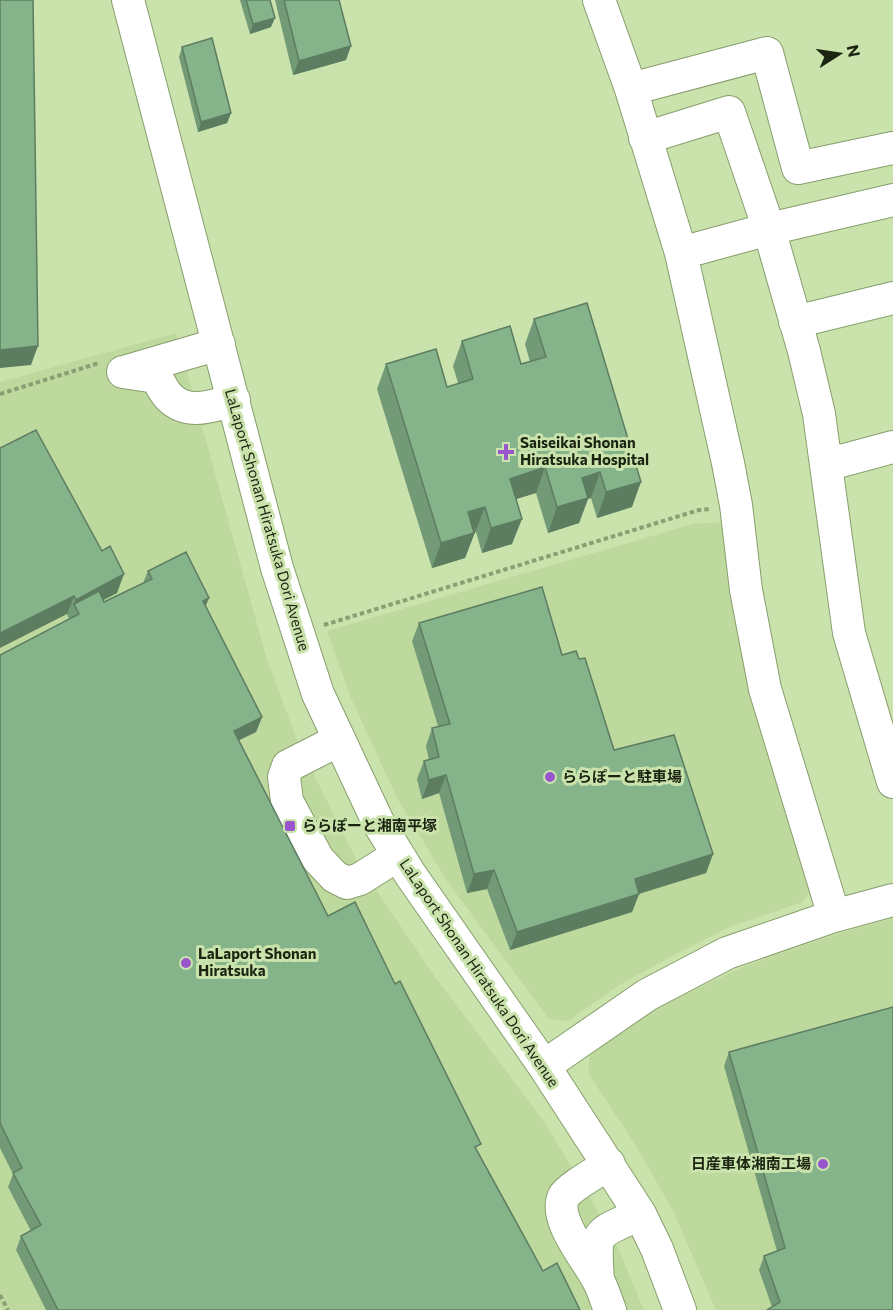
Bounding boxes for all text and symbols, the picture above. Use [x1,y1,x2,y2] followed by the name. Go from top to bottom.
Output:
[809,24,869,84] north arrow
[844,43,865,59] text: N
[222,387,314,653] street label: LaLaport Shonan Hiratsuka Dori Avenue
[520,433,649,468] place label: Saiseikai Shonan Hiratsuka Hospital
[497,443,515,461] marker: Saiseikai Shonan Hiratsuka Hospital
[562,767,682,785] place label: ららぽーと駐車場
[543,770,557,784] marker: ららぽーと駐車場
[302,816,437,834] place label: ららぽーと湘南平塚
[283,819,297,833] marker: ららぽーと湘南平塚
[396,855,563,1090] street label: LaLaport Shonan Hiratsuka Dori Avenue
[198,944,316,979] place label: LaLaport Shonan Hiratsuka
[179,956,193,970] marker: LaLaport Shonan Hiratsuka
[691,1154,811,1172] place label: 日産車体湘南工場
[816,1157,830,1171] marker: 日産車体湘南工場

